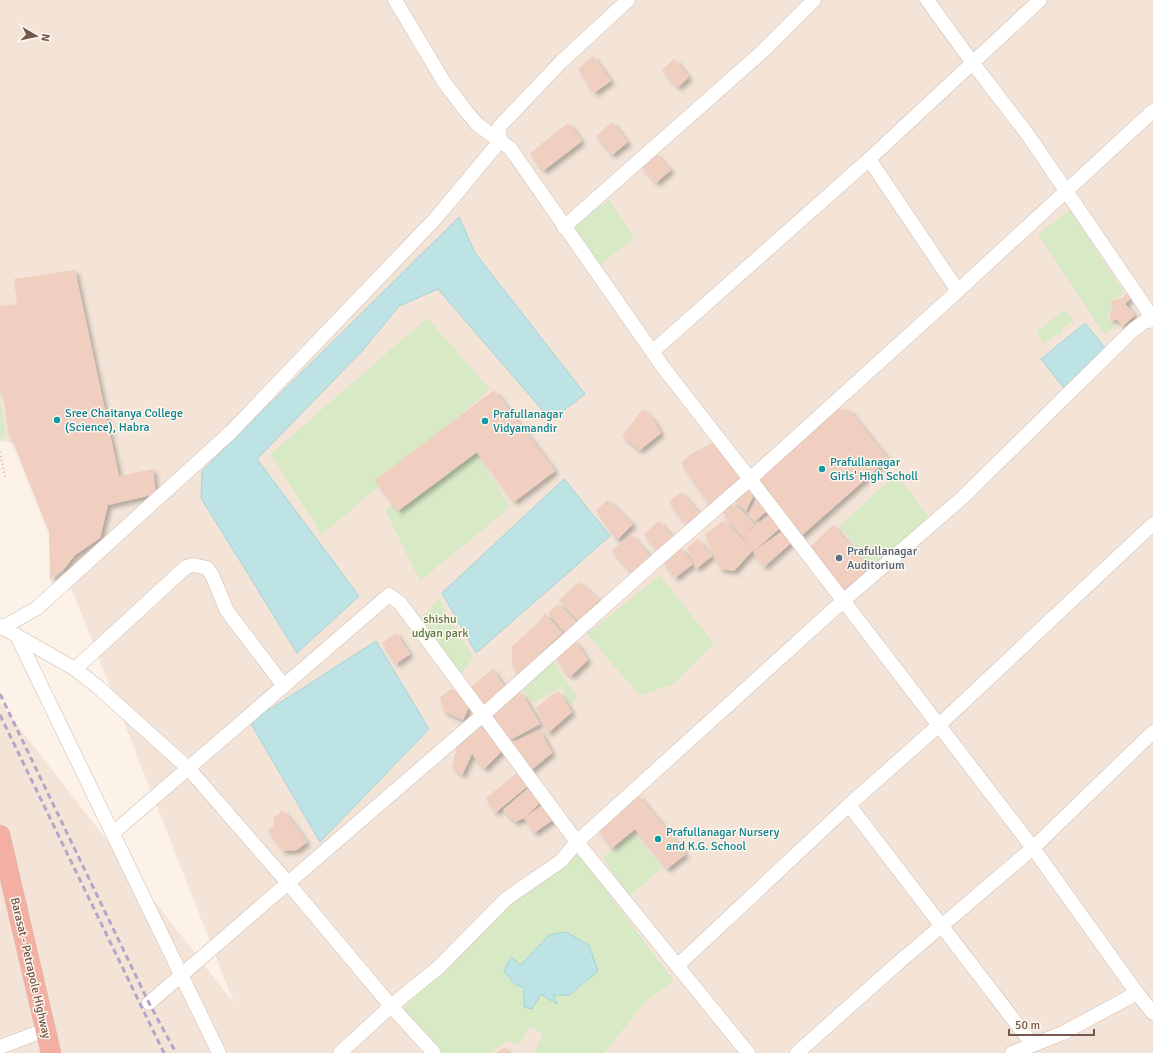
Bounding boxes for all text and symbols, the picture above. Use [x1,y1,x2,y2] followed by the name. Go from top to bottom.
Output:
[16,16,56,56] north arrow
[38,33,52,42] text: N
[65,406,183,435] place label: Sree Chaitanya College (Science), Habra
[493,407,564,436] place label: Prafullanagar Vidyamandir
[52,415,62,425] marker: Sree Chaitanya College (Science), Habra
[480,416,490,426] marker: Prafullanagar Vidyamandir
[830,455,919,484] place label: Prafullanagar Girls' High Scholl
[817,464,827,474] marker: Prafullanagar Girls' High Scholl
[847,544,918,573] place label: Prafullanagar Auditorium
[834,553,844,563] marker: Prafullanagar Auditorium
[412,612,468,641] park label: shishu udyan park
[666,825,780,854] place label: Prafullanagar Nursery and K.G. School
[653,834,663,844] marker: Prafullanagar Nursery and K.G. School
[7,896,54,1041] street label: Barasat - Petrapole Highway
[1009,1011,1094,1037] scale bar
[1015,1018,1040,1033] text: 50 m

